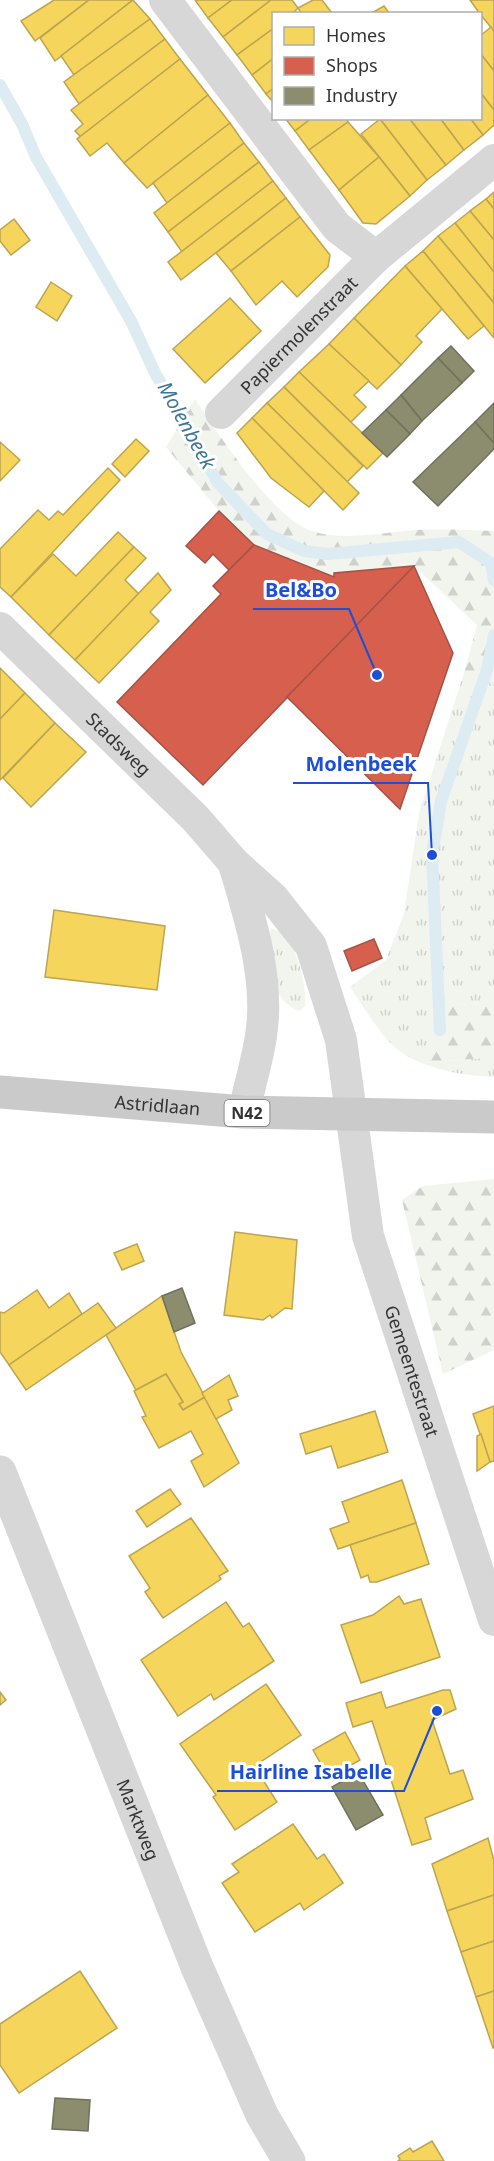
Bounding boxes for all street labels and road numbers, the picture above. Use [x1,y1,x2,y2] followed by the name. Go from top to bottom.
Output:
[235,270,363,399] street label: Papiermolenstraat
[81,707,156,781] street label: Stadsweg
[114,1089,201,1120] street label: Astridlaan
[224,1100,270,1126] road number: N42
[380,1302,445,1440] street label: Gemeentestraat
[111,1775,165,1864] street label: Marktweg

